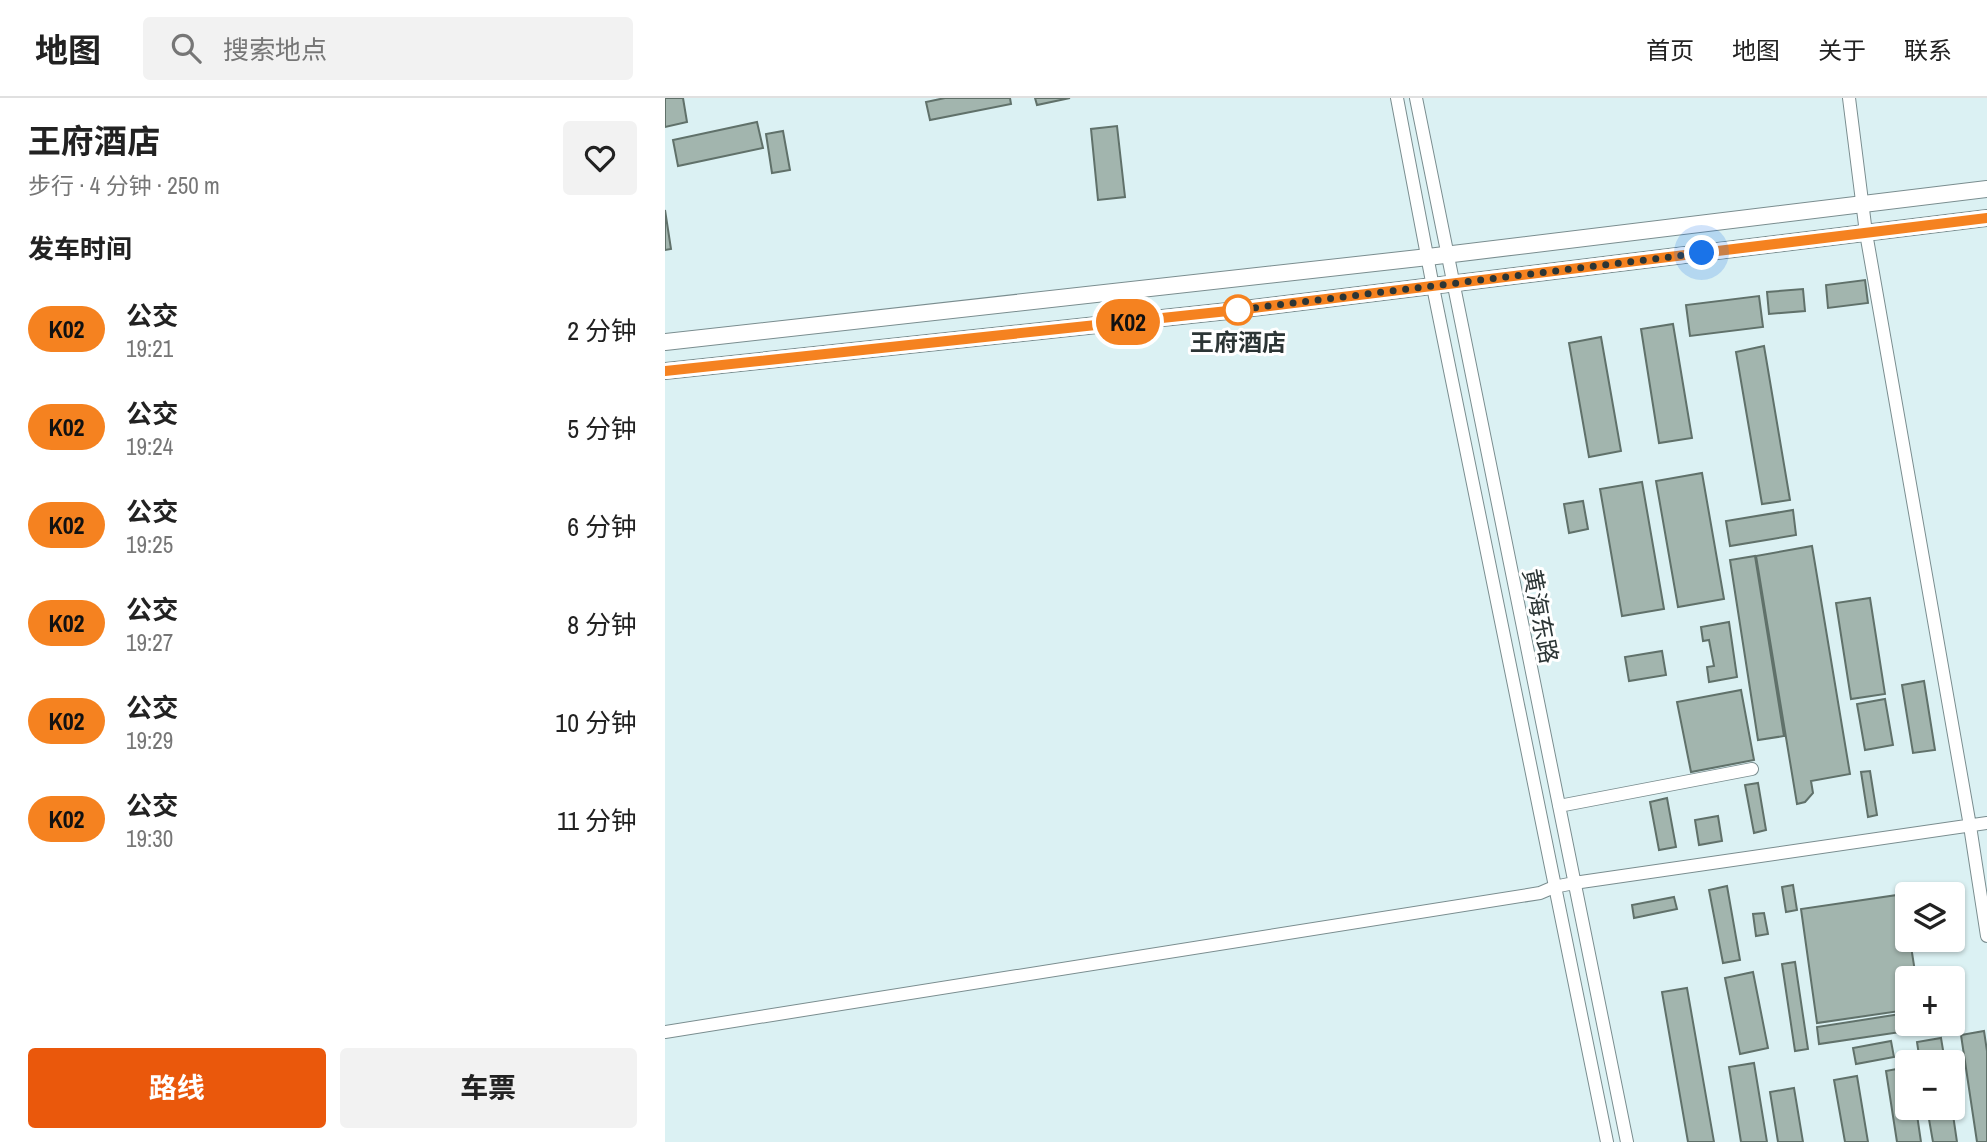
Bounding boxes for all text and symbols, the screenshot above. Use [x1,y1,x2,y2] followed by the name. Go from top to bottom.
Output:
[143,17,633,80] search box
[35,28,101,72] text: 地图
[167,29,205,67] icon: search
[223,32,327,67] text: 搜索地点
[1646,34,1694,66] text: 首页
[1732,34,1780,66] text: 地图
[1818,34,1866,66] text: 关于
[1904,34,1952,66] text: 联系
[28,119,160,163] text: 王府酒店
[563,121,637,195] button: heart
[28,170,220,201] text: 步行 · 4 分钟 · 250 m
[28,231,132,266] text: 发车时间
[1684,235,1719,270] your location
[1223,295,1253,325] marker: 王府酒店
[126,298,178,333] text: 公交
[1088,299,1168,345] line badge: K02
[1110,306,1146,338] text: K02
[48,313,85,345] text: K02
[567,313,637,348] text: 2 分钟
[1190,326,1286,358] place label: 王府酒店
[126,333,173,364] text: 19:21
[126,396,178,431] text: 公交
[48,411,85,443] text: K02
[567,411,637,446] text: 5 分钟
[126,431,173,462] text: 19:24
[126,494,178,529] text: 公交
[48,509,85,541] text: K02
[567,509,637,544] text: 6 分钟
[126,529,173,560] text: 19:25
[1516,566,1566,666] street label: 黄海东路
[126,592,178,627] text: 公交
[48,607,85,639] text: K02
[567,607,637,642] text: 8 分钟
[126,627,173,658] text: 19:27
[126,690,178,725] text: 公交
[48,705,85,737] text: K02
[555,705,637,740] text: 10 分钟
[126,725,173,756] text: 19:29
[126,788,178,823] text: 公交
[48,803,85,835] text: K02
[557,803,637,838] text: 11 分钟
[126,823,173,854] text: 19:30
[1895,882,1965,1120] map controls
[1895,882,1965,952] button: layers
[1895,966,1965,1036] button: +
[28,1048,326,1128] button: 路线
[340,1048,637,1128] button: 车票
[1895,1050,1965,1120] button: −

